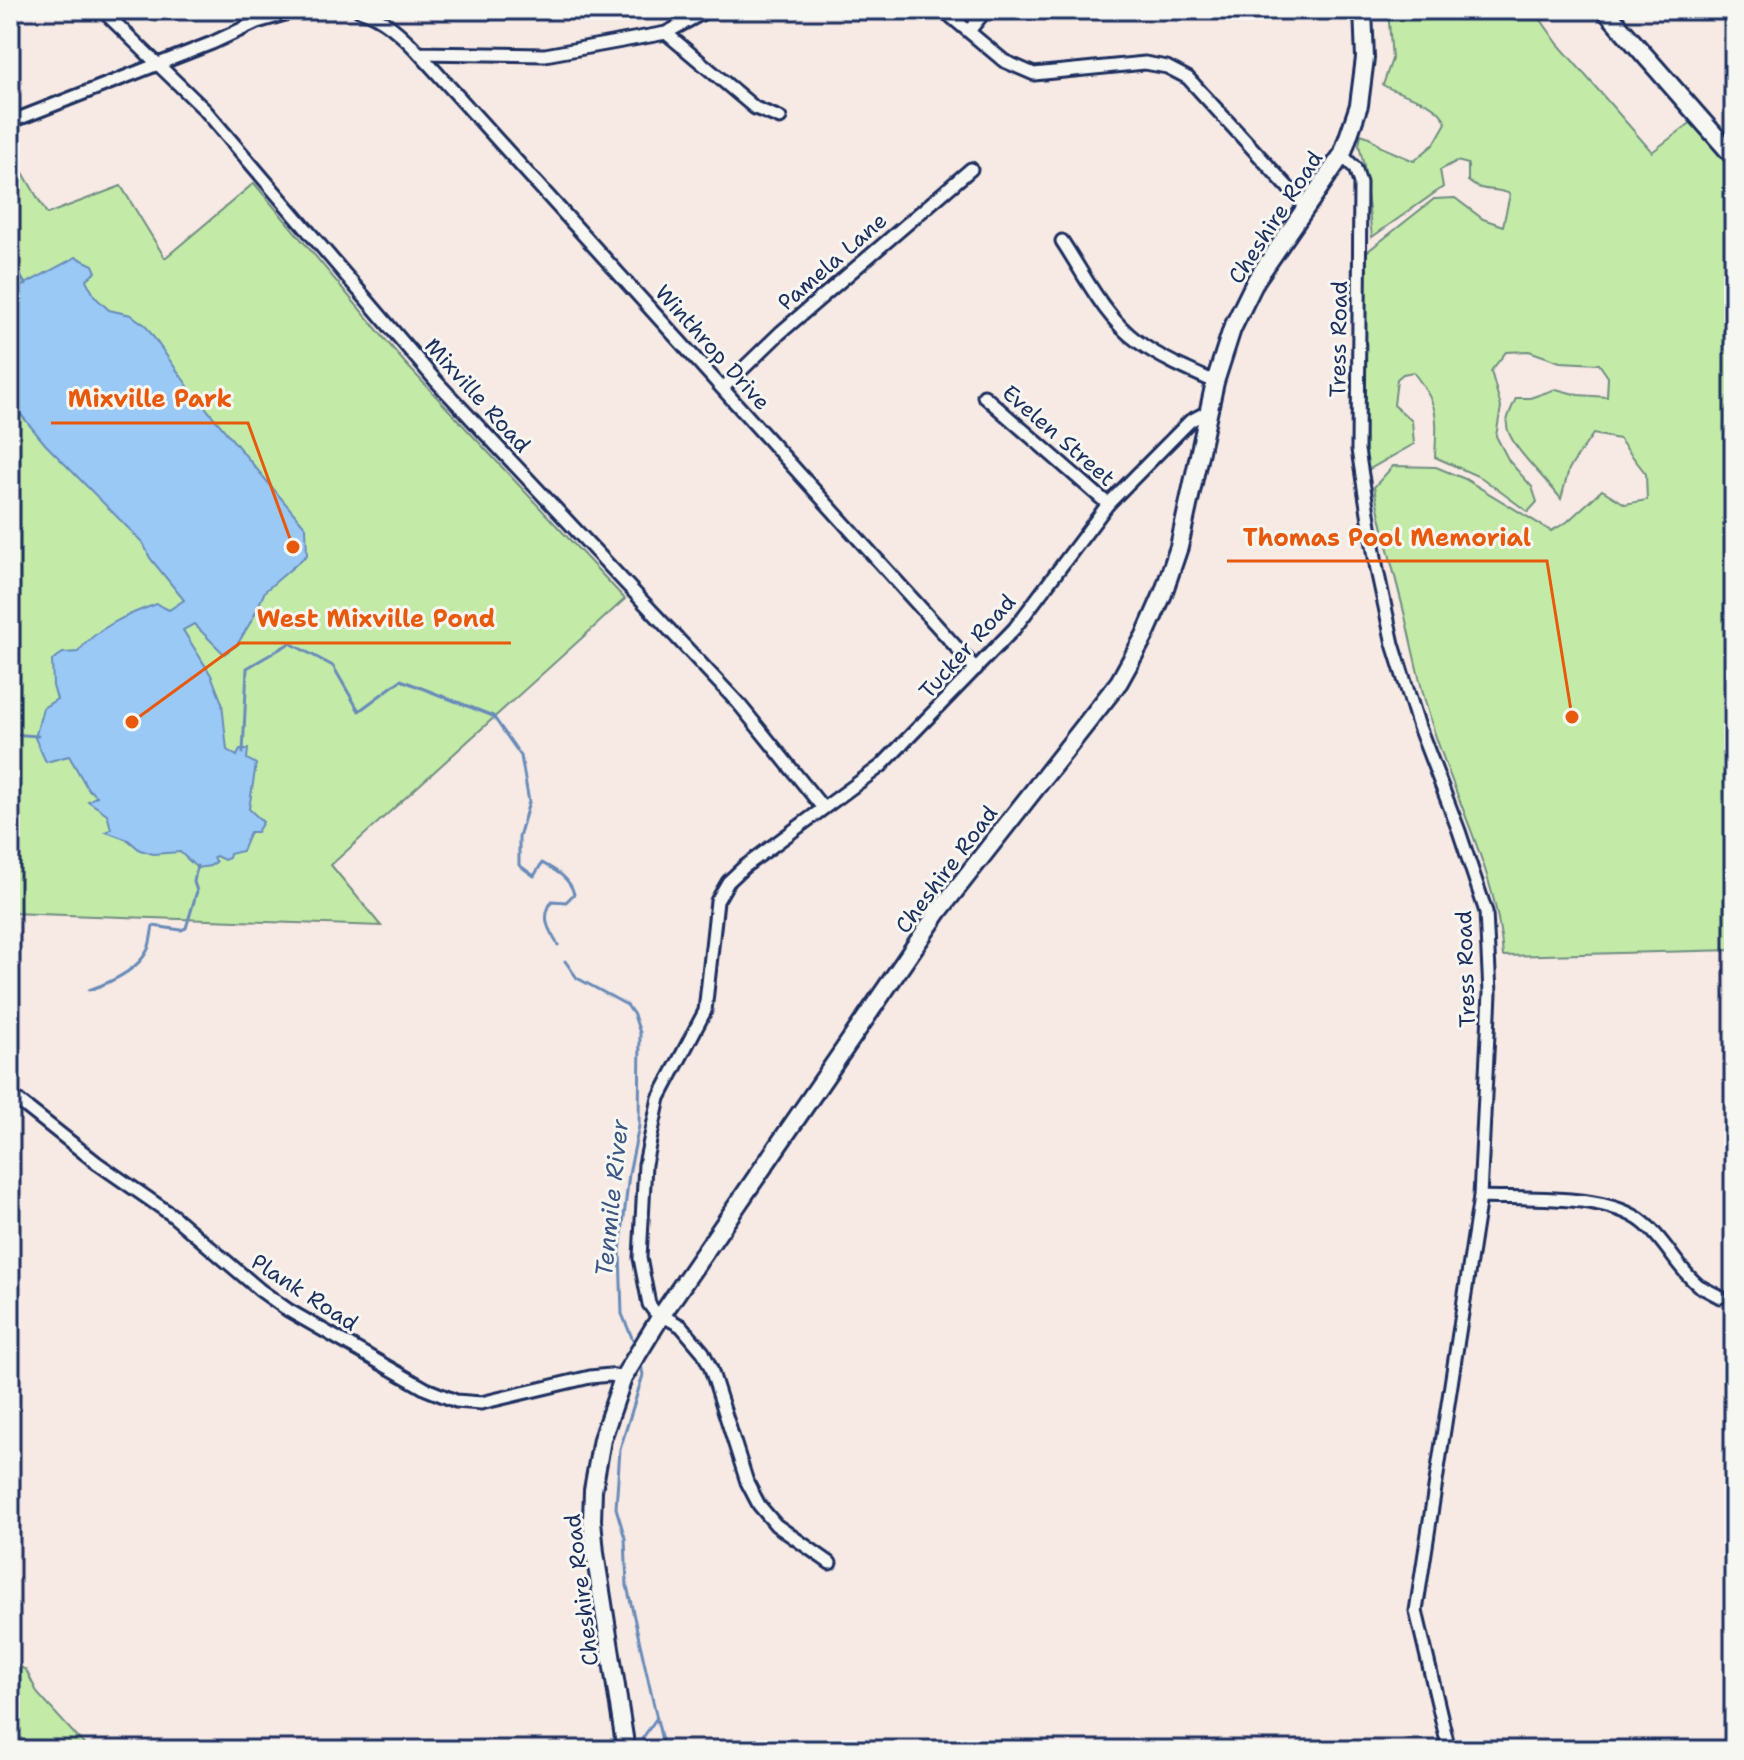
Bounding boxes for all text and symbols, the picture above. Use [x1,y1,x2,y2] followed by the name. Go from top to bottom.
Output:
[1222,145,1329,289] street label: Cheshire Road
[772,206,893,317] street label: Pamela Lane
[649,278,777,416] street label: Winthrop Drive
[1323,280,1354,398] street label: Tress Road
[418,332,537,459] street label: Mixville Road
[51,375,248,423] callout: Mixville Park
[996,378,1121,492] street label: Evelen Street
[68,383,232,415] text: Mixville Park
[1227,513,1547,561] callout: Thomas Pool Memorial
[1243,522,1531,554] text: Thomas Pool Memorial
[913,588,1022,705] street label: Tucker Road
[240,595,511,643] callout: West Mixville Pond
[257,603,495,635] text: West Mixville Pond
[889,799,1004,939] street label: Cheshire Road
[1449,910,1482,1028] street label: Tress Road
[588,1117,636,1278] water label: Tenmile River
[246,1247,364,1338] street label: Plank Road
[558,1512,605,1668] street label: Cheshire Road

